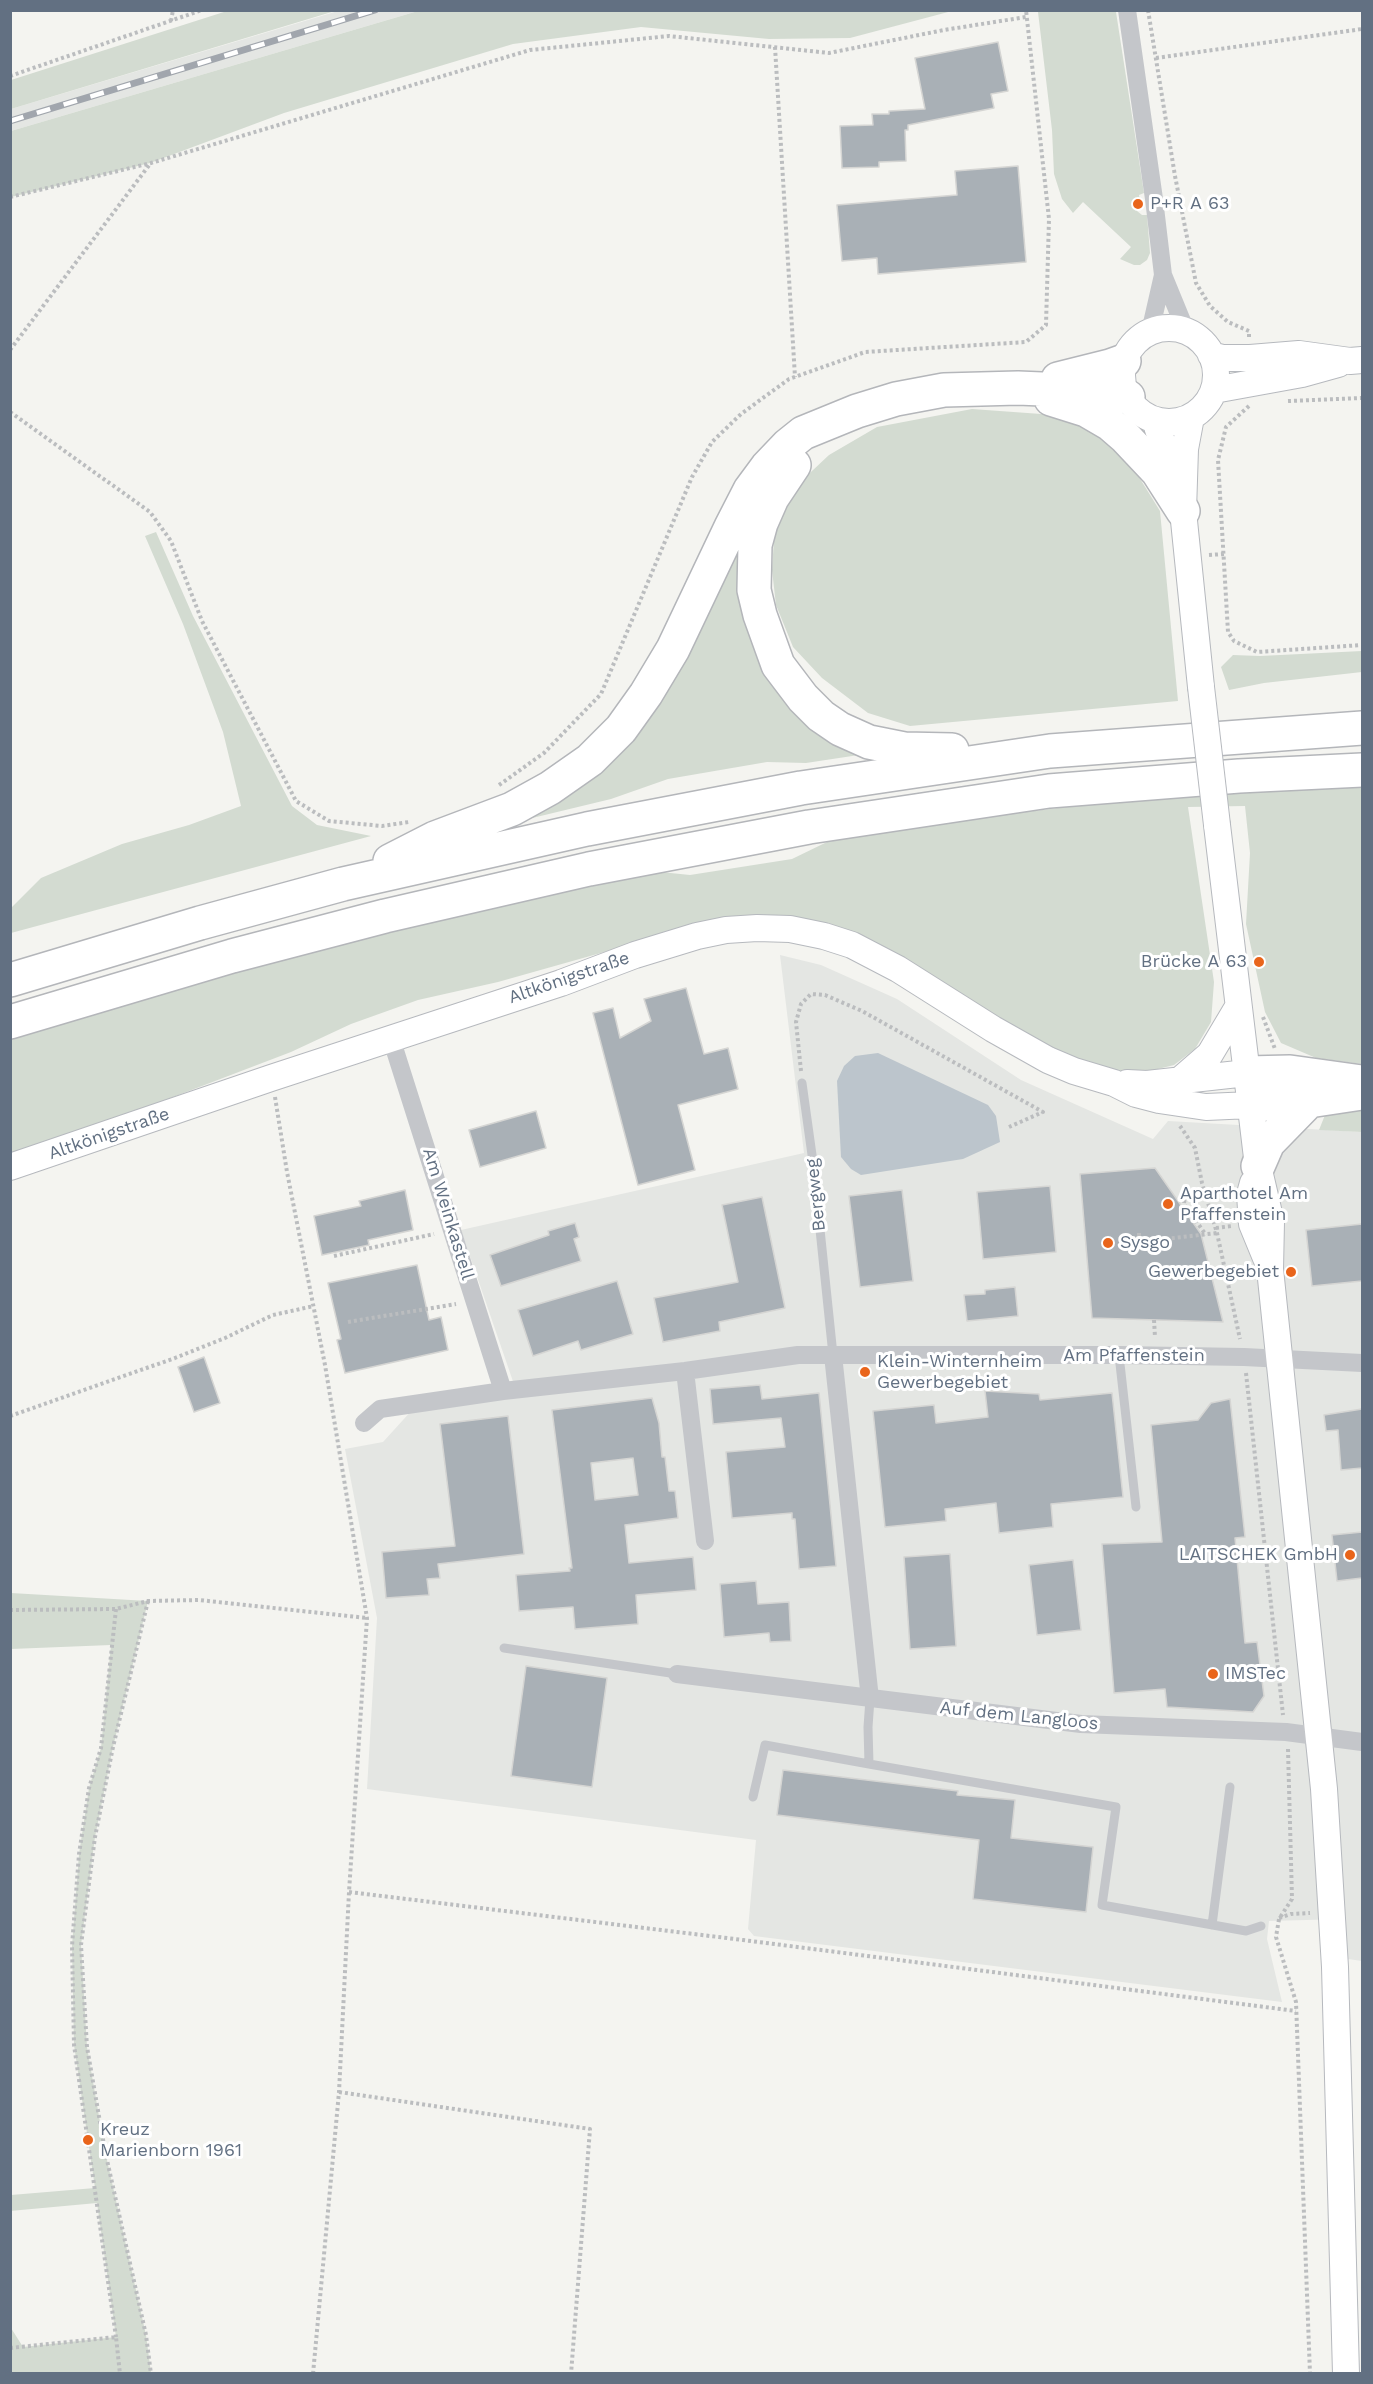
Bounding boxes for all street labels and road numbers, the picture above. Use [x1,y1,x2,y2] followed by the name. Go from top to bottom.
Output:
[506,947,632,1009] street label: Altkönigstraße
[46,1103,172,1165] street label: Altkönigstraße
[418,1145,478,1283] street label: Am Weinkastell
[801,1157,831,1233] street label: Bergweg
[1063,1345,1205,1367] street label: Am Pfaffenstein
[939,1697,1099,1735] street label: Auf dem Langloos

